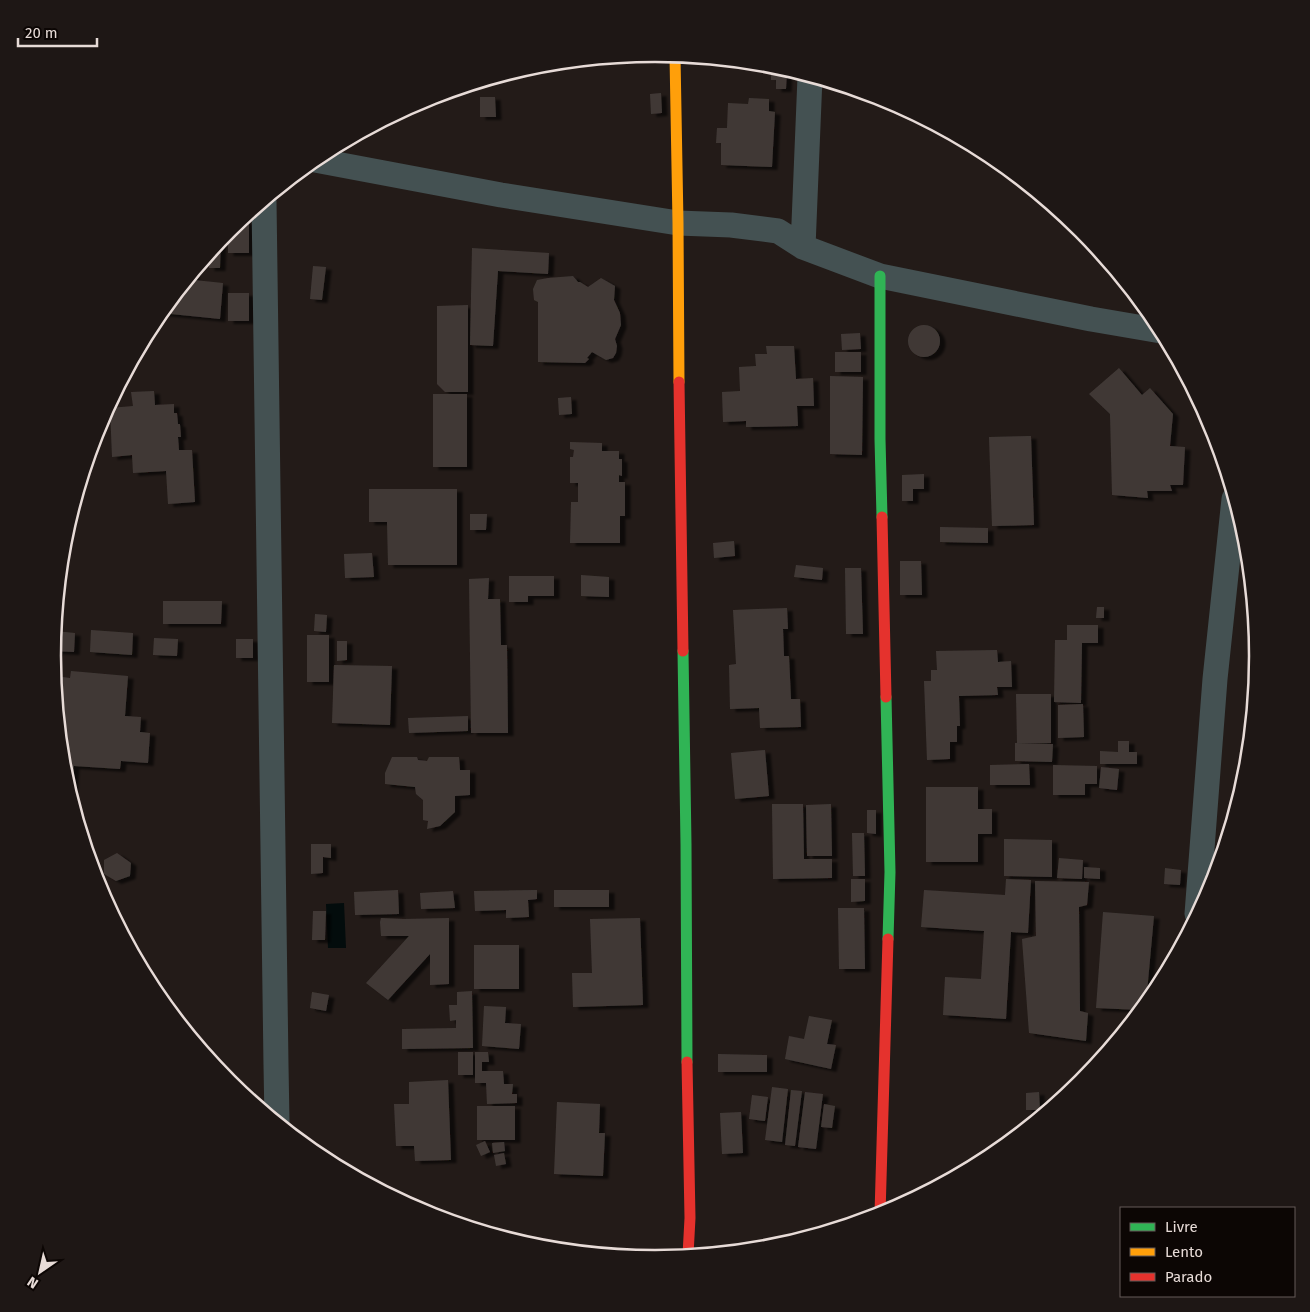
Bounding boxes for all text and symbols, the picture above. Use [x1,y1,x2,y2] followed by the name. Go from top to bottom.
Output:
[18,15,96,47] scale bar
[25,24,58,42] text: 20 m
[1120,1207,1295,1297] legend
[1165,1218,1198,1236] text: Livre
[1165,1243,1203,1261] text: Lento
[15,1247,65,1297] north arrow
[1165,1268,1212,1286] text: Parado
[24,1273,42,1292] text: N

